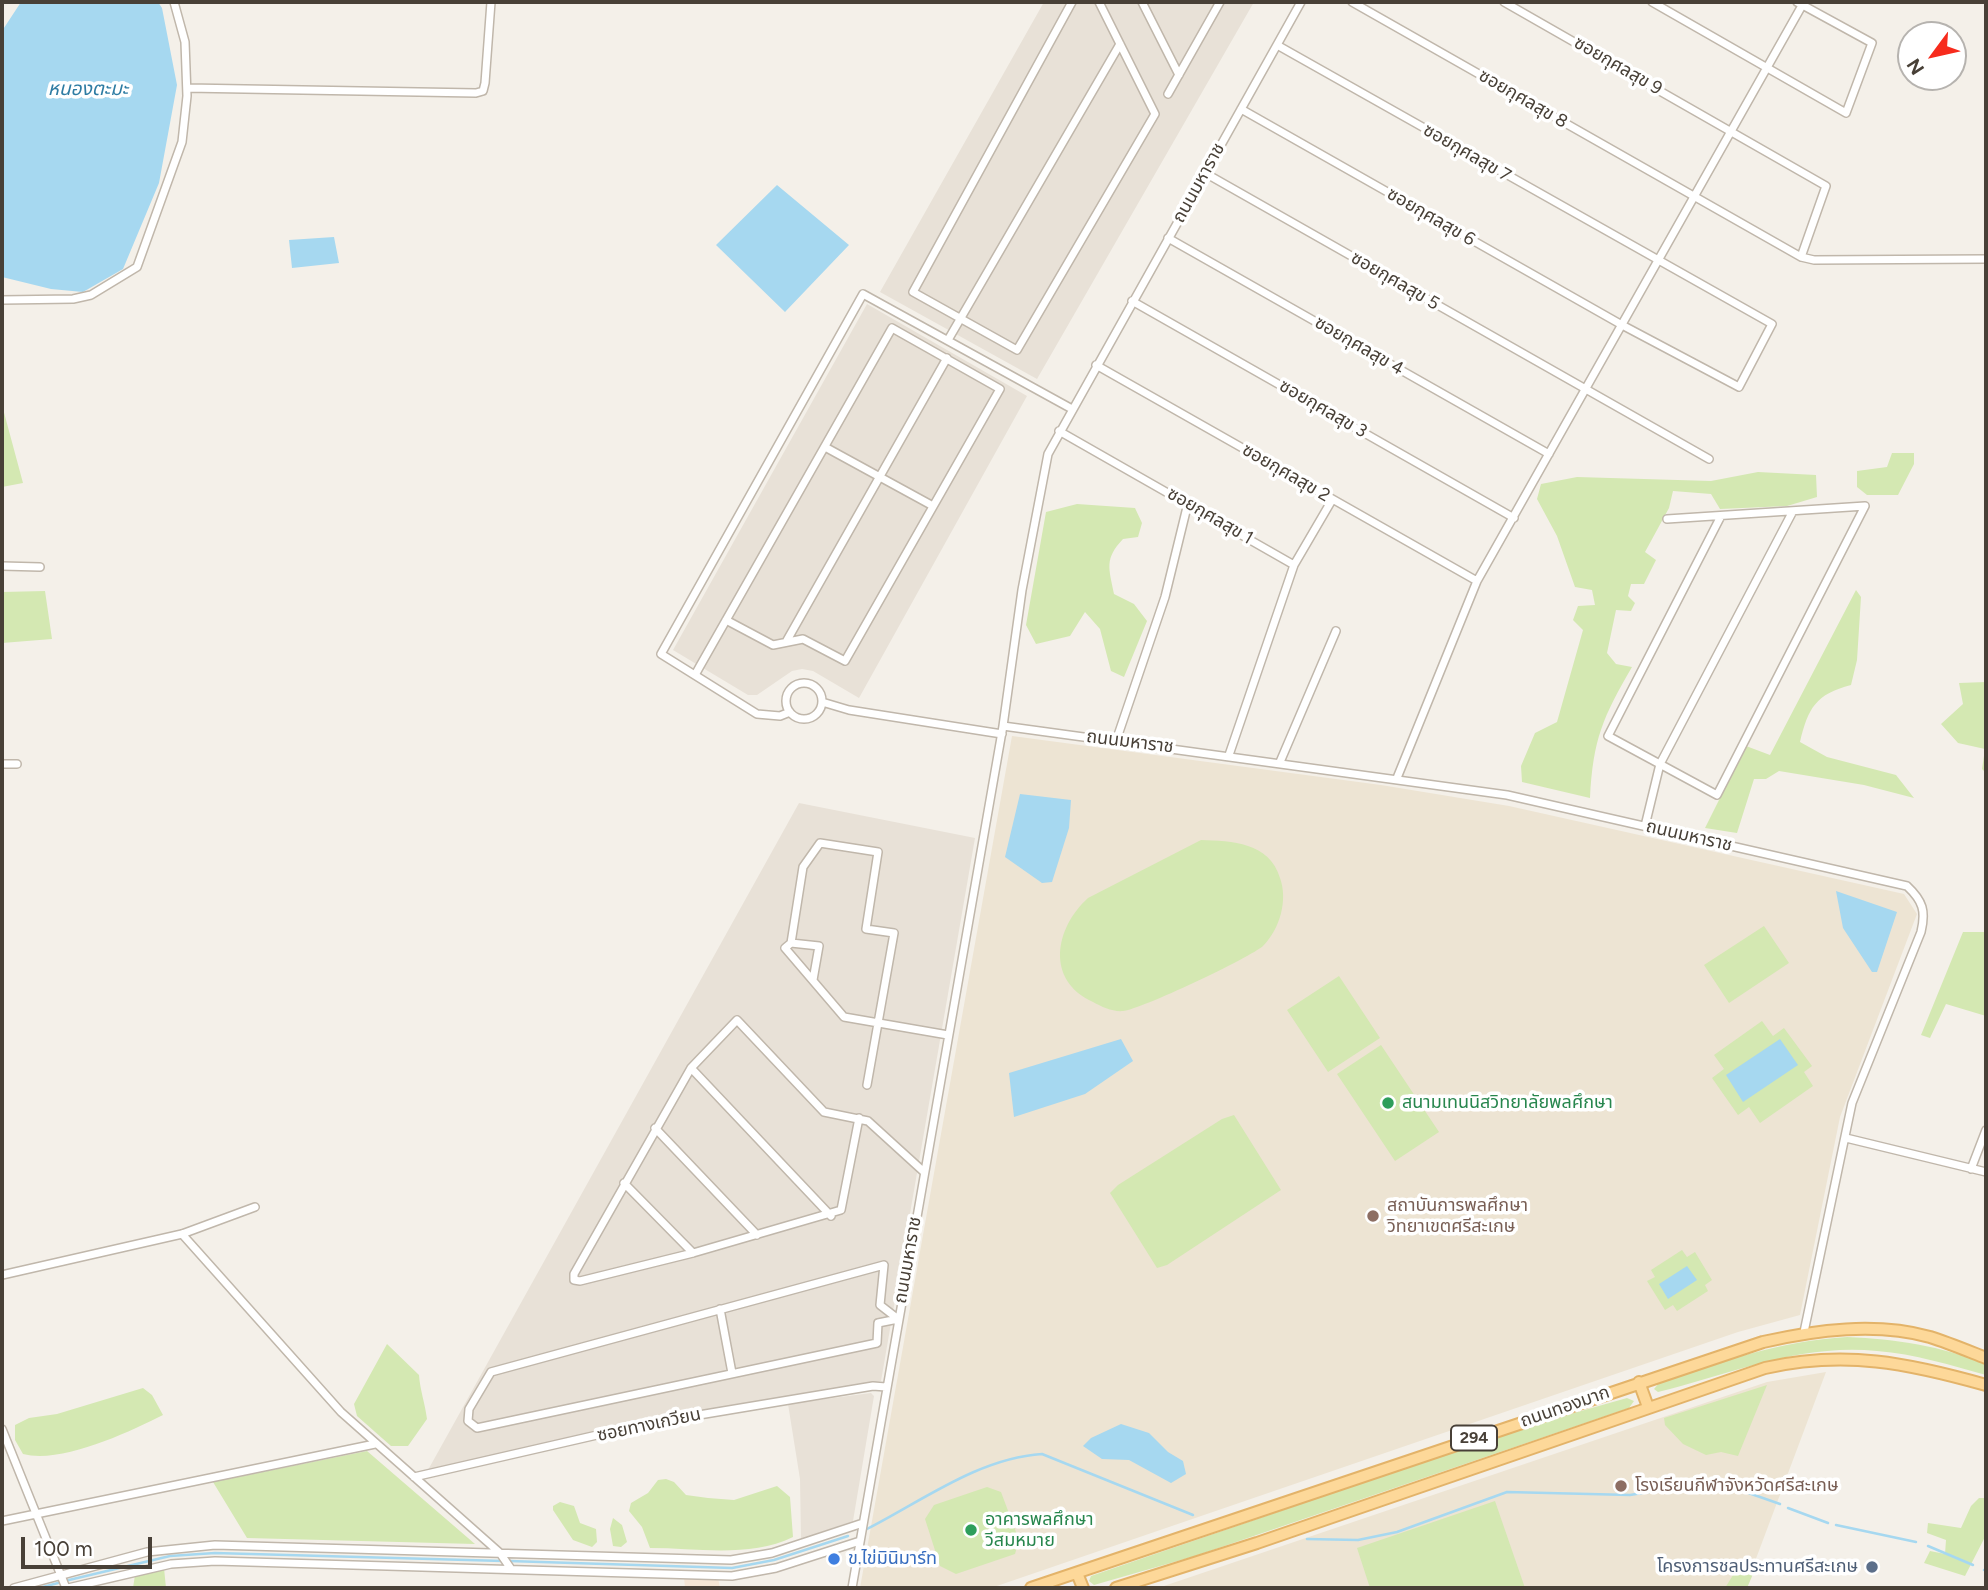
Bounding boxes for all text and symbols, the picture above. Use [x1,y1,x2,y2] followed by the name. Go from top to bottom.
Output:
[1897,21,1967,91] north arrow
[1570,32,1666,100] street label: ซอยกุศลสุข 9
[1902,54,1929,79] text: N
[1475,65,1571,133] street label: ซอยกุศลสุข 8
[48,78,128,100] water label: หนองตะมะ
[1419,119,1515,187] street label: ซอยกุศลสุข 7
[1168,139,1230,227] street label: ถนนมหาราช
[1383,183,1479,251] street label: ซอยกุศลสุข 6
[1347,247,1443,315] street label: ซอยกุศลสุข 5
[1311,312,1407,380] street label: ซอยกุศลสุข 4
[1275,375,1371,443] street label: ซอยกุศลสุข 3
[1238,439,1334,507] street label: ซอยกุศลสุข 2
[1163,483,1257,549] street label: ซอยกุศลสุข 1
[1085,726,1175,758] street label: ถนนมหาราช
[1644,816,1734,856] street label: ถนนมหาราช
[1402,1092,1613,1114] place label: สนามเทนนิสวิทยาลัยพลศึกษา
[1380,1095,1396,1111] marker: สนามเทนนิสวิทยาลัยพลศึกษา
[1387,1195,1528,1238] place label: สถาบันการพลศึกษา วิทยาเขตศรีสะเกษ
[1365,1208,1381,1224] marker: สถาบันการพลศึกษา วิทยาเขตศรีสะเกษ
[890,1215,926,1305] street label: ถนนมหาราช
[1518,1382,1612,1432] street label: ถนนทองมาก
[595,1403,703,1447] street label: ซอยทางเกวียน
[1451,1426,1497,1450] road number: 294
[1635,1475,1838,1497] place label: โรงเรียนกีฬาจังหวัดศรีสะเกษ
[1613,1478,1629,1494] marker: โรงเรียนกีฬาจังหวัดศรีสะเกษ
[985,1509,1094,1552] place label: อาคารพลศึกษา วีสมหมาย
[963,1522,979,1538] marker: อาคารพลศึกษา วีสมหมาย
[24,1524,156,1568] scale bar
[34,1536,93,1561] text: 100 m
[848,1548,937,1570] place label: ข.ไข่มินิมาร์ท
[826,1551,842,1567] marker: ข.ไข่มินิมาร์ท
[1657,1556,1858,1578] place label: โครงการชลประทานศรีสะเกษ
[1864,1559,1880,1575] marker: โครงการชลประทานศรีสะเกษ

